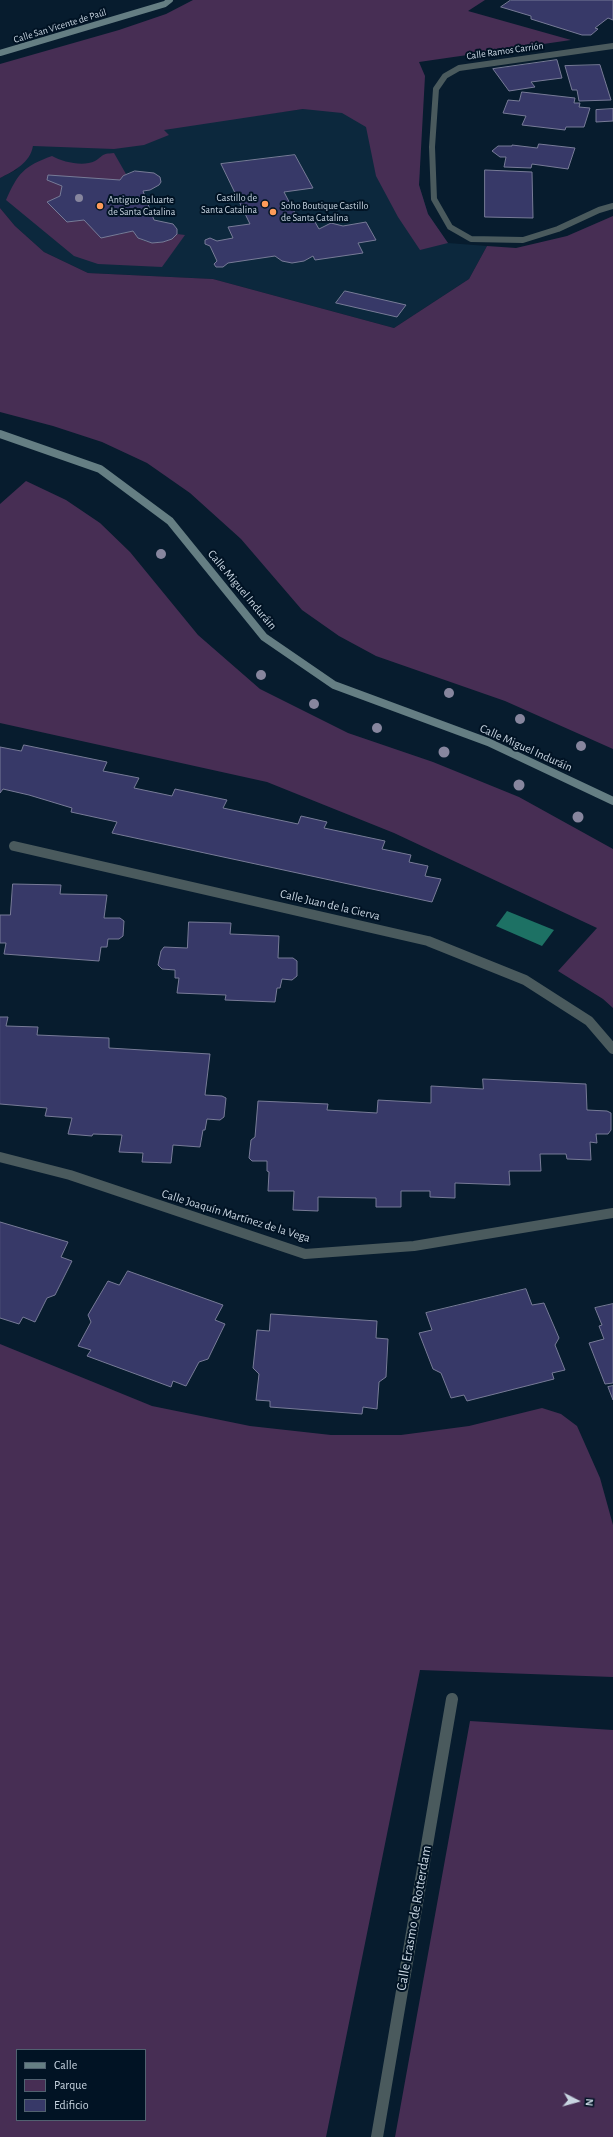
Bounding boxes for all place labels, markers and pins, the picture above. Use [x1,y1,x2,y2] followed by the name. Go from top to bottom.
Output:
[201,192,257,216] place label: Castillo de Santa Catalina
[108,194,175,218] place label: Antiguo Baluarte de Santa Catalina
[260,199,270,209] marker: Castillo de Santa Catalina
[281,200,369,224] place label: Soho Boutique Castillo de Santa Catalina
[95,201,105,211] marker: Antiguo Baluarte de Santa Catalina
[268,207,278,217] marker: Soho Boutique Castillo de Santa Catalina

